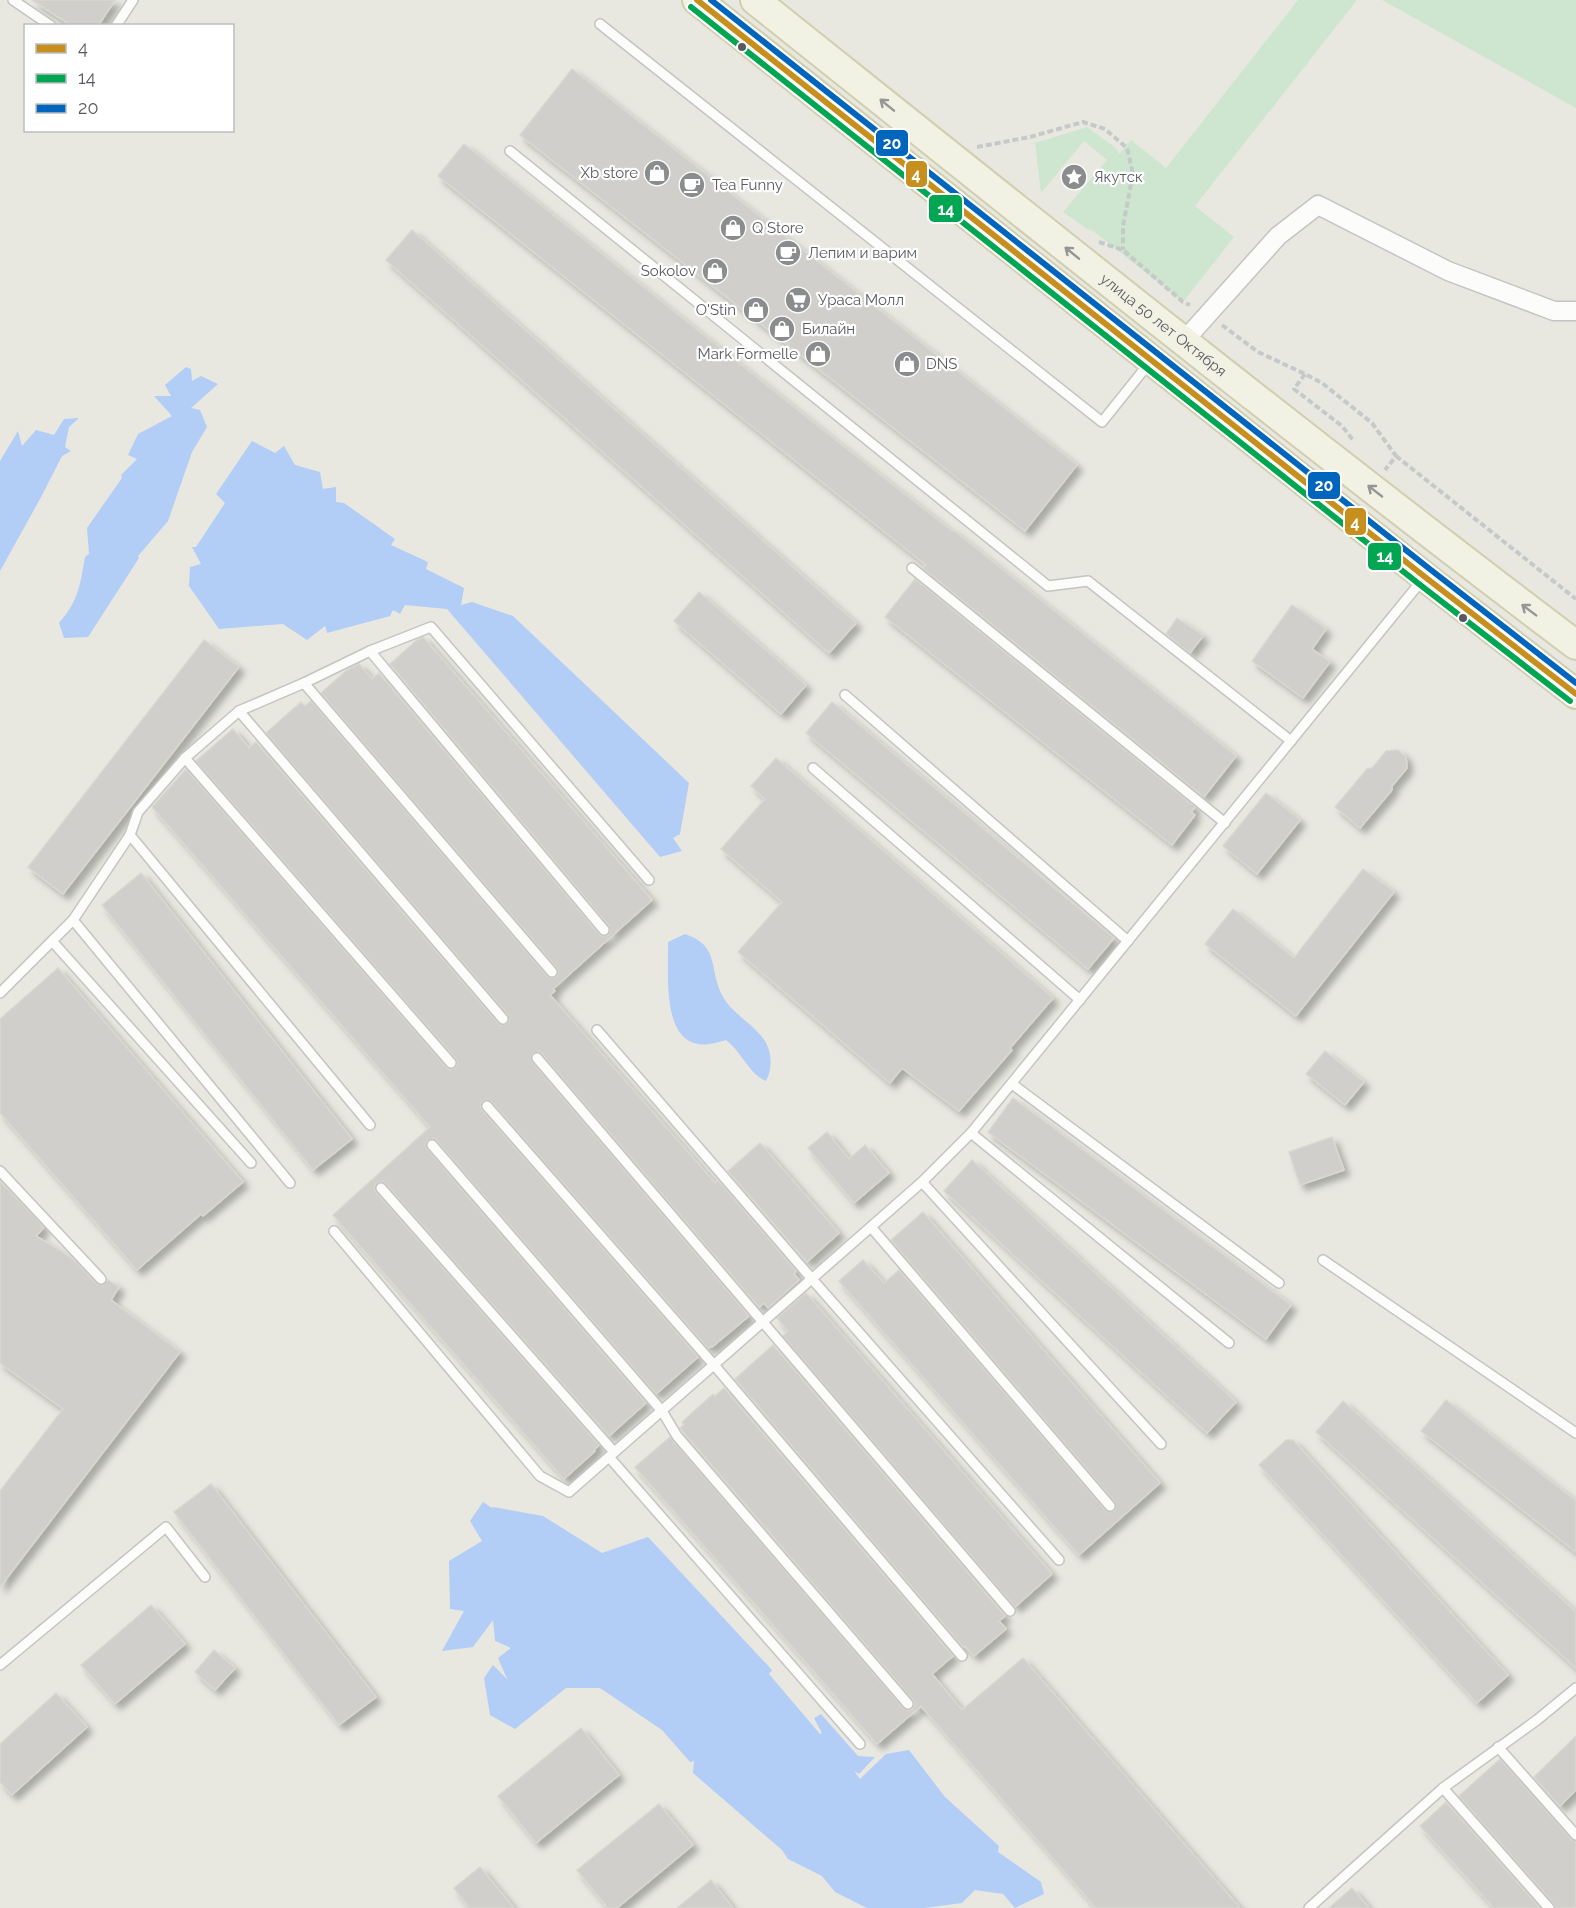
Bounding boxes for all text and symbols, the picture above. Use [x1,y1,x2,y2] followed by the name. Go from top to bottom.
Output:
[24,24,234,132] legend
[78,37,88,58] text: 4
[736,41,748,53] unlabelled marker
[78,67,96,88] text: 14
[78,97,98,118] text: 20
[879,99,895,112] one-way arrow
[875,129,909,157] line badge: 20
[883,134,902,153] text: 20
[642,158,672,188] shop icon: Xb store
[905,160,928,188] line badge: 4
[1059,162,1089,192] place icon: Якутск
[581,164,638,182] place label: Xb store
[911,165,921,184] text: 4
[1094,168,1143,186] place label: Якутск
[677,170,707,200] cafe icon: Tea Funny
[712,176,783,194] place label: Tea Funny
[928,194,963,223] line badge: 14
[937,200,955,219] text: 14
[718,213,748,243] shop icon: Q Store
[752,219,804,237] place label: Q Store
[773,238,803,268] cafe icon: Лепим и варим
[808,244,917,262] place label: Лепим и варим
[1064,247,1080,260] one-way arrow
[700,256,730,286] shop icon: Sokolov
[641,262,696,280] place label: Sokolov
[1097,270,1230,381] street label: улица 50 лет Октября
[783,285,813,315] supermarket icon: Ураса Молл
[818,291,904,309] place label: Ураса Молл
[741,295,771,325] shop icon: O'Stin
[696,301,736,319] place label: O'Stin
[767,314,797,344] shop icon: Билайн
[802,320,855,338] place label: Билайн
[803,339,833,369] shop icon: Mark Formelle
[698,345,798,363] place label: Mark Formelle
[892,349,922,379] shop icon: DNS
[926,355,957,373] place label: DNS
[1307,471,1341,500] line badge: 20
[1315,476,1334,495] text: 20
[1367,484,1383,497] one-way arrow
[1344,507,1367,536] line badge: 4
[1350,513,1360,532] text: 4
[1367,542,1402,571] line badge: 14
[1376,547,1394,566] text: 14
[1522,604,1538,616] one-way arrow
[1457,612,1469,624] unlabelled marker

